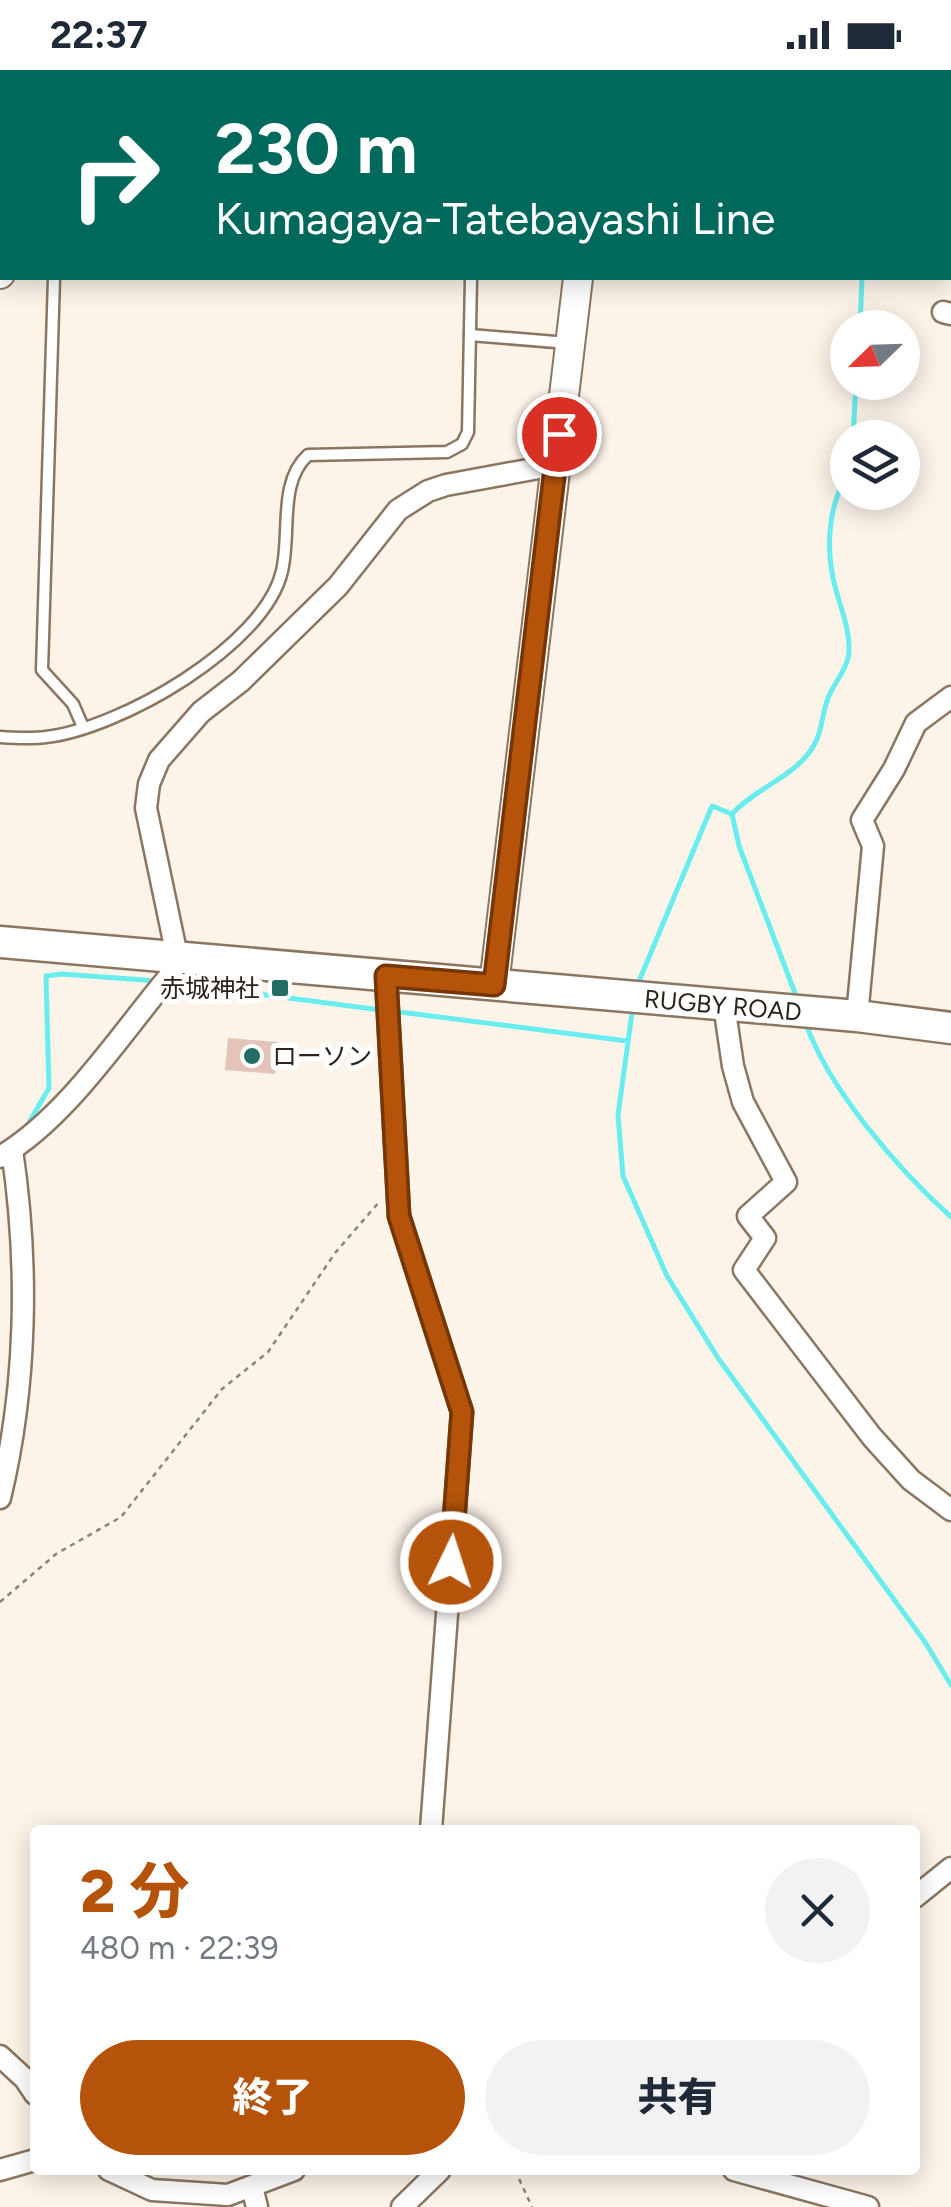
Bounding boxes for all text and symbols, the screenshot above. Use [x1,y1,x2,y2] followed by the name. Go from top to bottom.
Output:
[50,12,148,58] text: 22:37
[215,106,418,191] text: 230 m
[50,110,180,240] icon: right
[215,191,775,245] text: Kumagaya-Tatebayashi Line
[830,310,920,400] north arrow
[830,310,920,510] map controls
[517,392,602,477] pin
[532,407,587,462] icon: arrive
[830,420,920,510] button: layers
[160,973,260,1003] place label: 赤城神社
[269,977,291,999] marker: 赤城神社
[643,983,803,1027] street label: RUGBY ROAD
[272,1041,372,1071] place label: ローソン
[241,1045,263,1067] marker: ローソン
[399,1510,503,1614] position arrow
[80,1855,189,1927] text: 2 分
[765,1858,870,1963] button: close
[80,1929,279,1967] text: 480 m · 22:39
[80,2040,465,2155] button: 終了
[485,2040,870,2155] button: 共有

